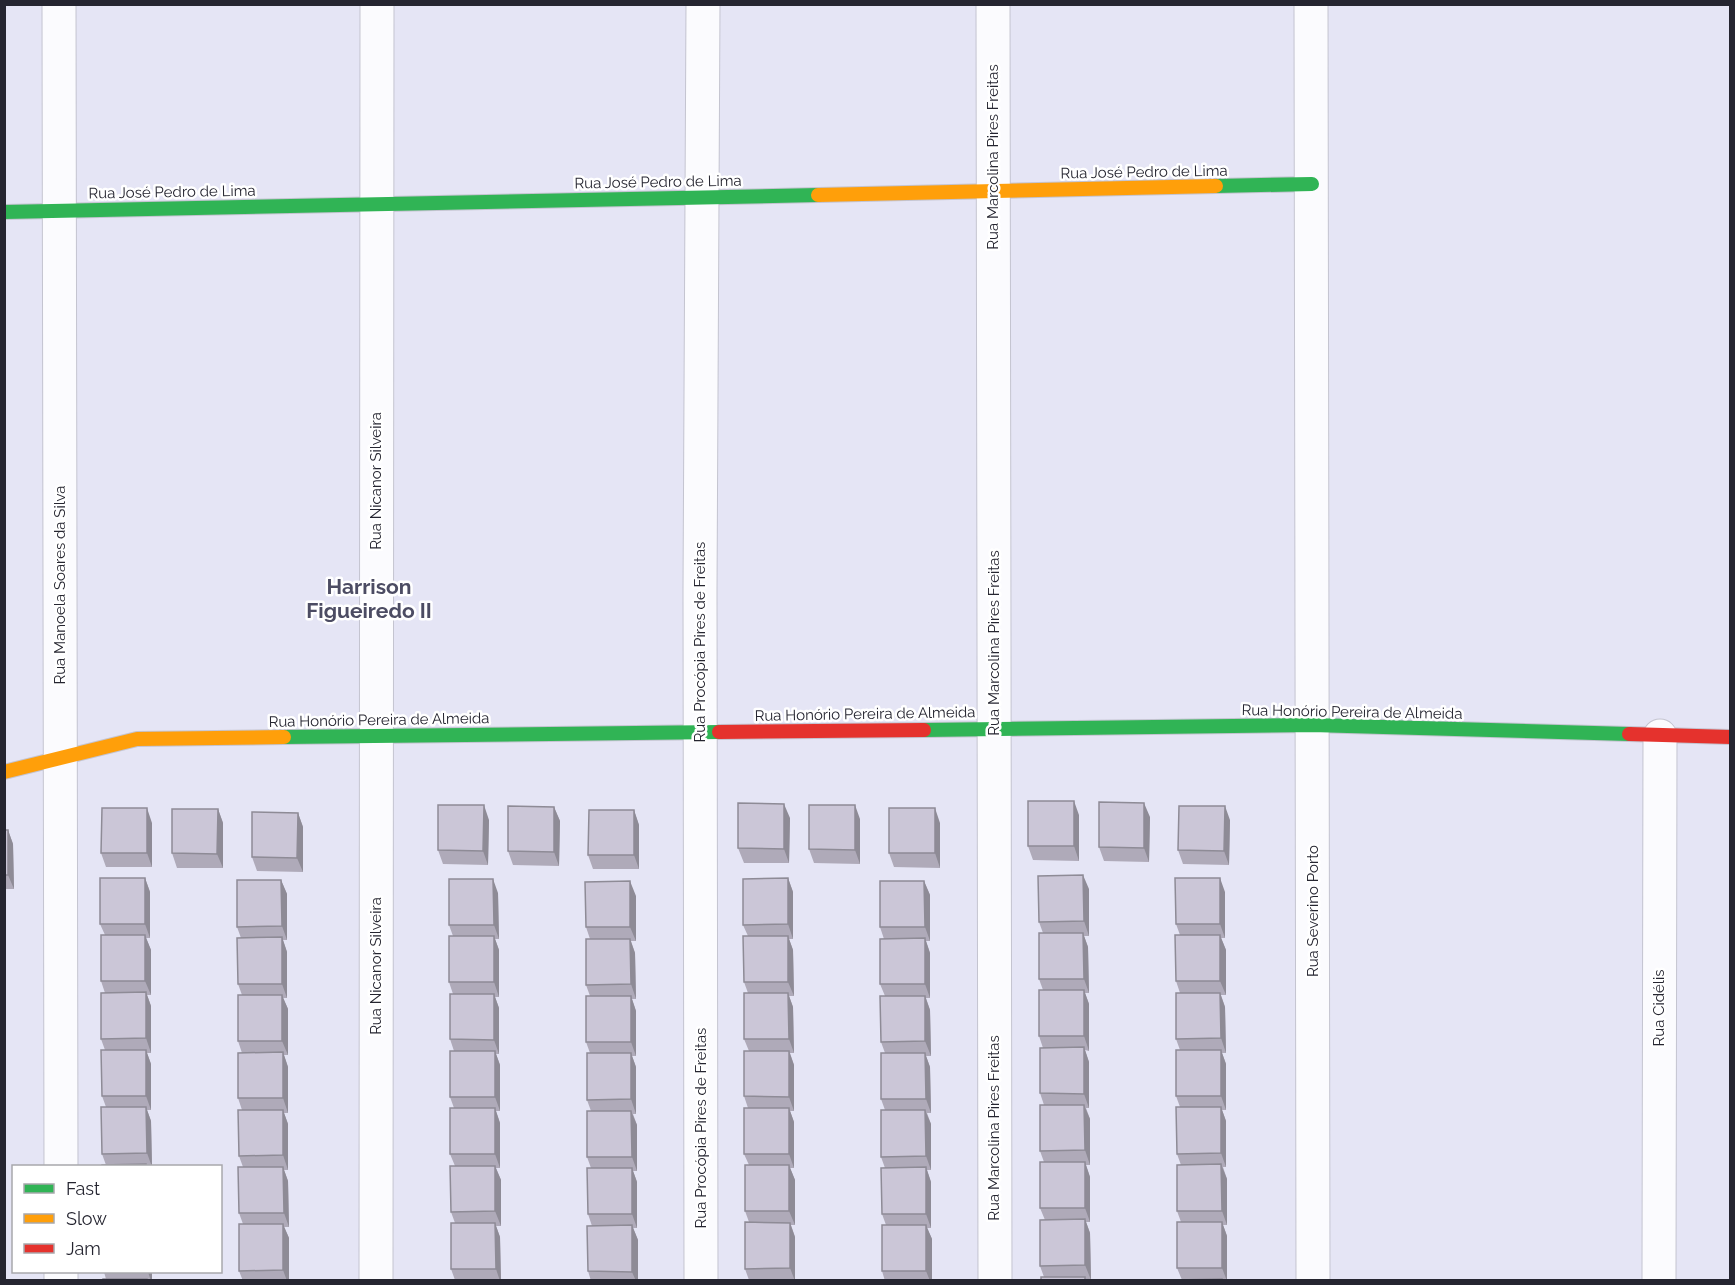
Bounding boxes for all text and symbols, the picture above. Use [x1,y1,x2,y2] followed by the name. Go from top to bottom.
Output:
[984,64,1002,250] street label: Rua Marcolina Pires Freitas
[1060,162,1228,182] street label: Rua José Pedro de Lima
[574,172,742,192] street label: Rua José Pedro de Lima
[88,182,256,202] street label: Rua José Pedro de Lima
[367,412,385,550] street label: Rua Nicanor Silveira
[51,485,69,685] street label: Rua Manoela Soares da Silva
[691,542,709,742] street label: Rua Procópia Pires de Freitas
[985,550,1003,736] street label: Rua Marcolina Pires Freitas
[306,574,432,623] district label: Harrison Figueiredo II
[1241,701,1463,723] street label: Rua Honório Pereira de Almeida
[754,703,976,725] street label: Rua Honório Pereira de Almeida
[268,709,490,731] street label: Rua Honório Pereira de Almeida
[1304,845,1322,977] street label: Rua Severino Porto
[367,897,385,1035] street label: Rua Nicanor Silveira
[1650,970,1668,1046] street label: Rua Cidélis
[692,1028,710,1228] street label: Rua Procópia Pires de Freitas
[985,1035,1003,1221] street label: Rua Marcolina Pires Freitas
[12,1165,222,1273] legend
[66,1178,100,1199] text: Fast
[66,1208,107,1229] text: Slow
[66,1238,101,1259] text: Jam

